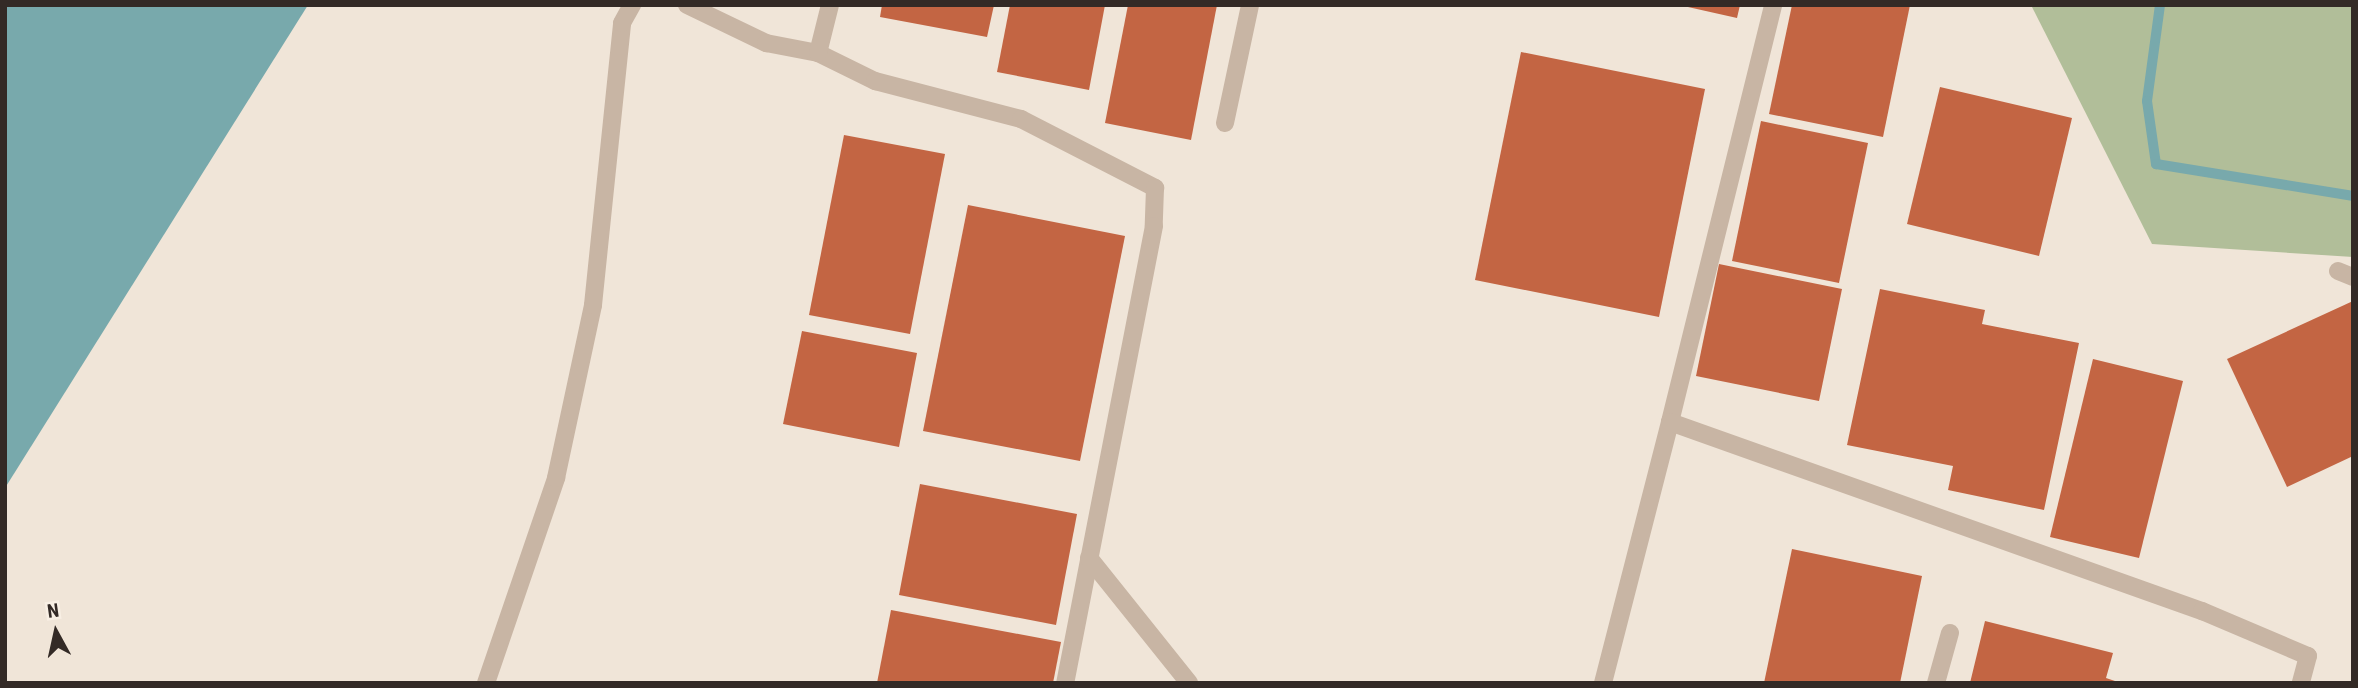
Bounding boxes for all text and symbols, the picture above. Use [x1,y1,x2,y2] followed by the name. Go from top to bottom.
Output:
[21,597,91,667] north arrow
[46,599,60,623] text: N

